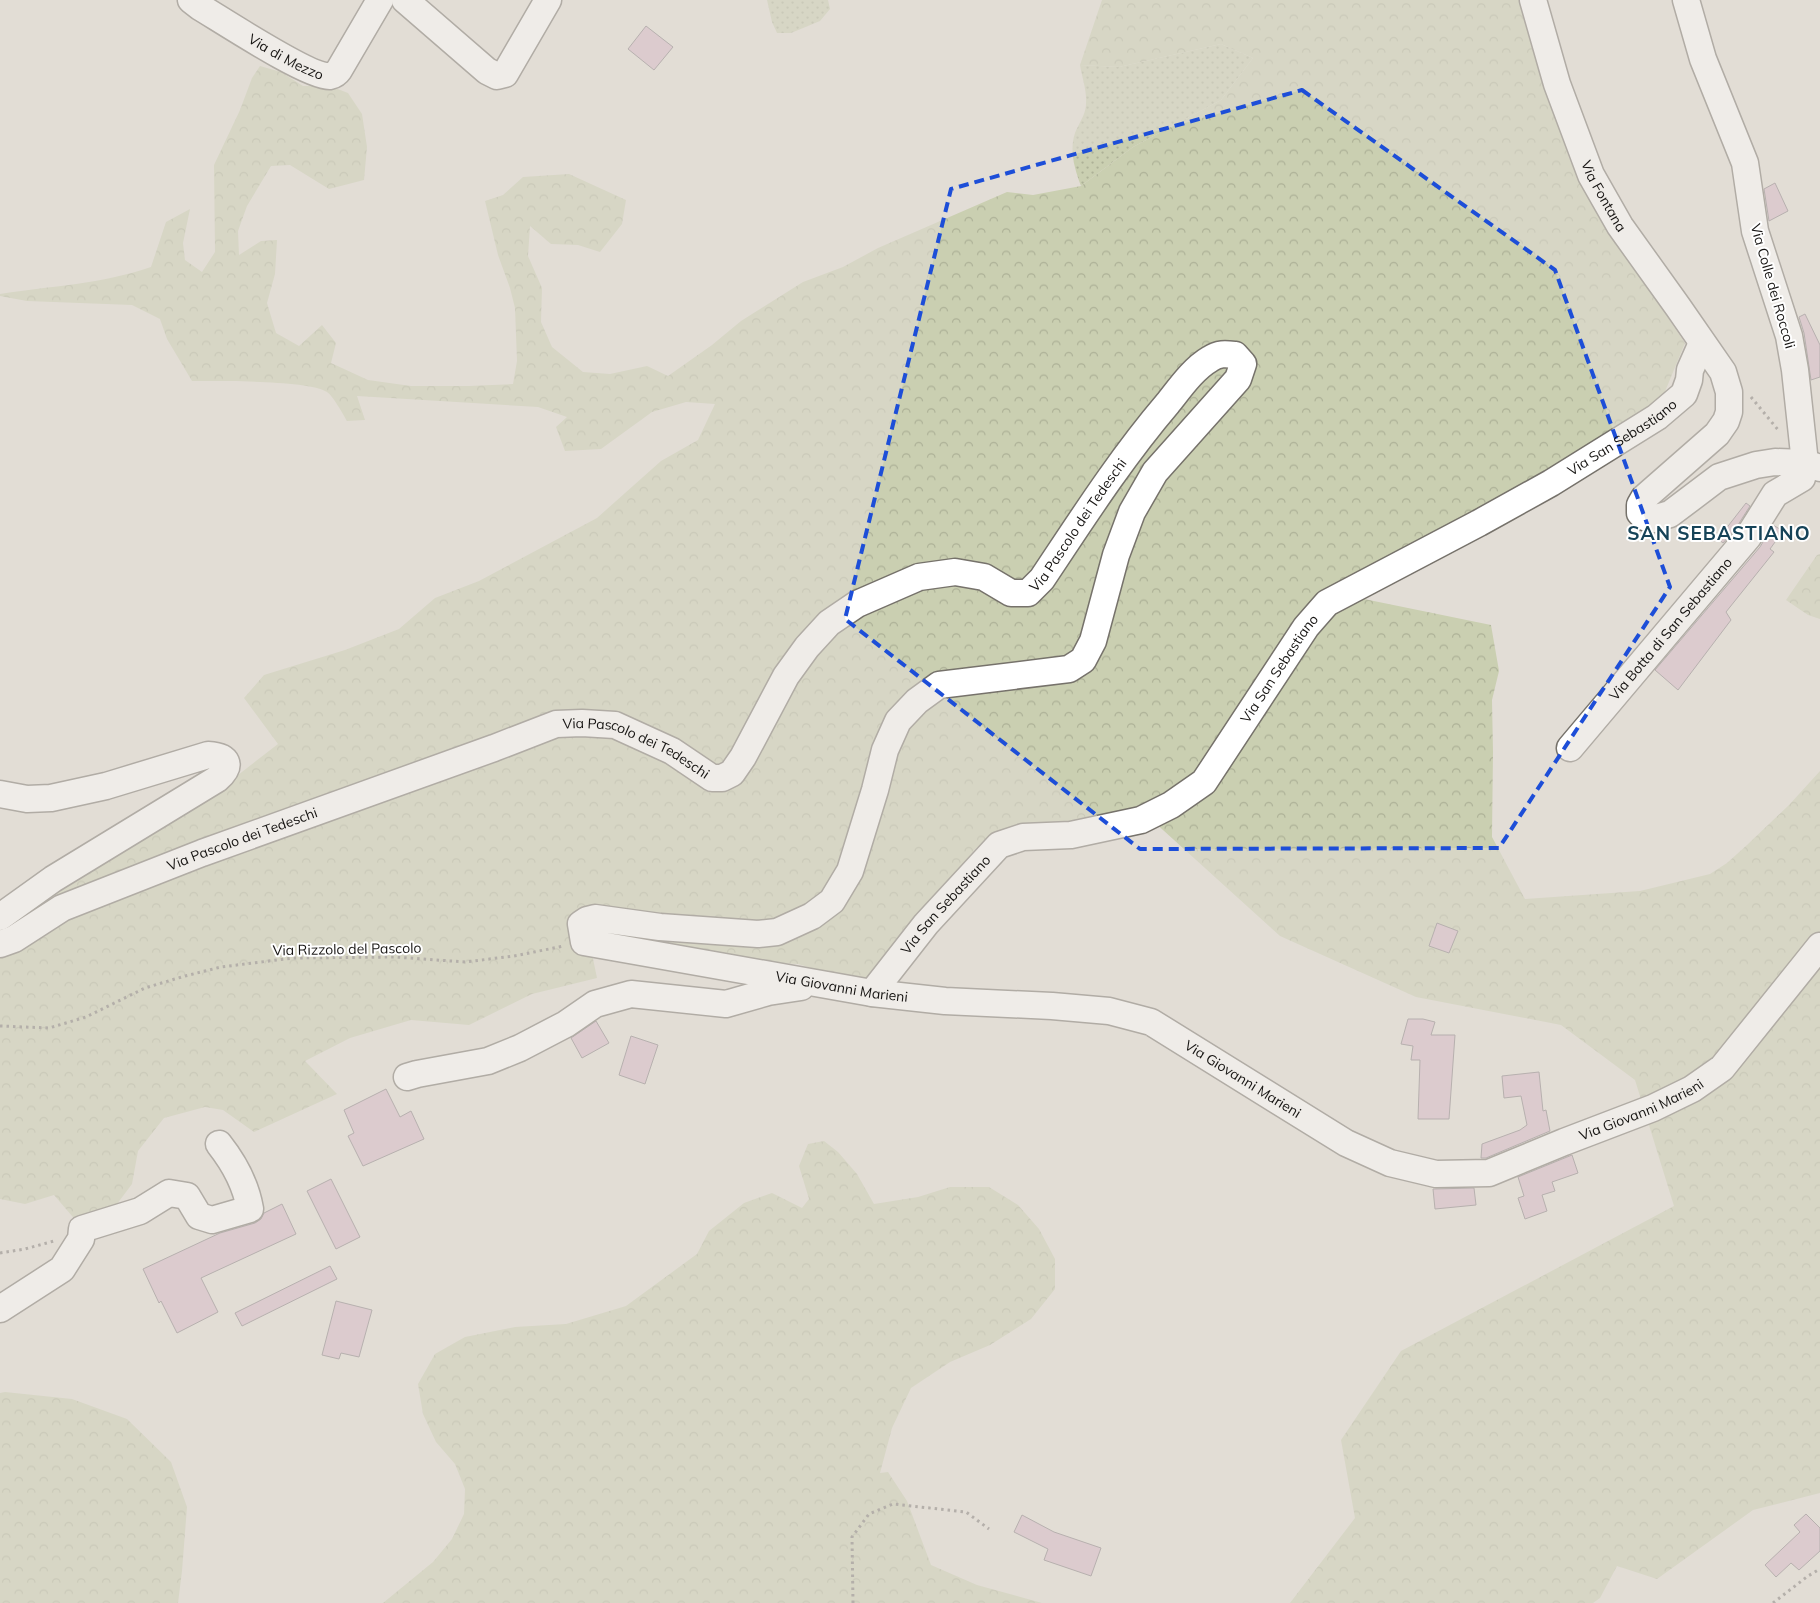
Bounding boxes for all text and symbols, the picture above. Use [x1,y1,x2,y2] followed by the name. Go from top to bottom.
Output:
[245,30,326,84] street label: Via di Mezzo
[1577,158,1630,236] street label: Via Fontana
[1747,222,1799,350] street label: Via Colle dei Roccoli
[1564,395,1681,480] street label: Via San Sebastiano
[1025,455,1130,596] street label: Via Pascolo dei Tedeschi
[1627,521,1811,545] district label: SAN SEBASTIANO
[1605,554,1736,704] street label: Via Botta di San Sebastiano
[1236,610,1322,726] street label: Via San Sebastiano
[562,714,713,783] street label: Via Pascolo dei Tedeschi
[165,803,320,875] street label: Via Pascolo dei Tedeschi
[897,851,994,958] street label: Via San Sebastiano
[272,939,422,959] street label: Via Rizzolo del Pascolo
[774,967,909,1006] street label: Via Giovanni Marieni
[1181,1036,1304,1122] street label: Via Giovanni Marieni
[1576,1075,1707,1144] street label: Via Giovanni Marieni

